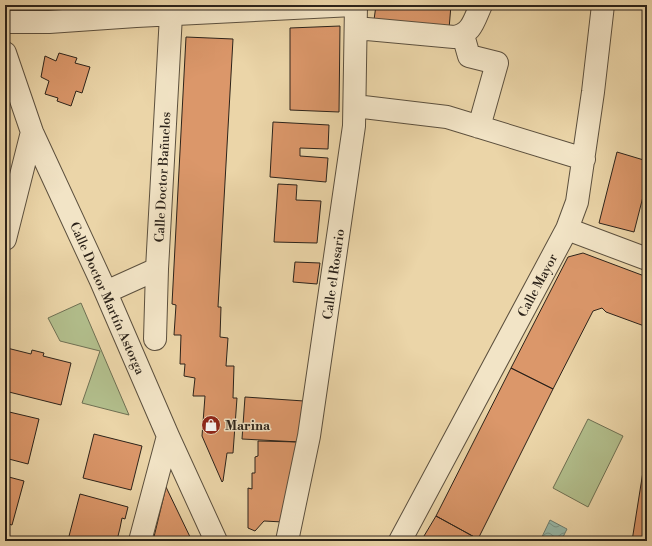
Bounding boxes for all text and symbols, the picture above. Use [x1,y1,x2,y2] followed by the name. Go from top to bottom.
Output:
[152,111,174,243] street label: Calle Doctor Bañuelos
[66,220,148,377] street label: Calle Doctor Martín Astorga
[320,228,348,321] street label: Calle el Rosario
[515,251,561,320] street label: Calle Mayor
[200,414,222,436] shop icon: Marina
[225,418,271,434] place label: Marina

